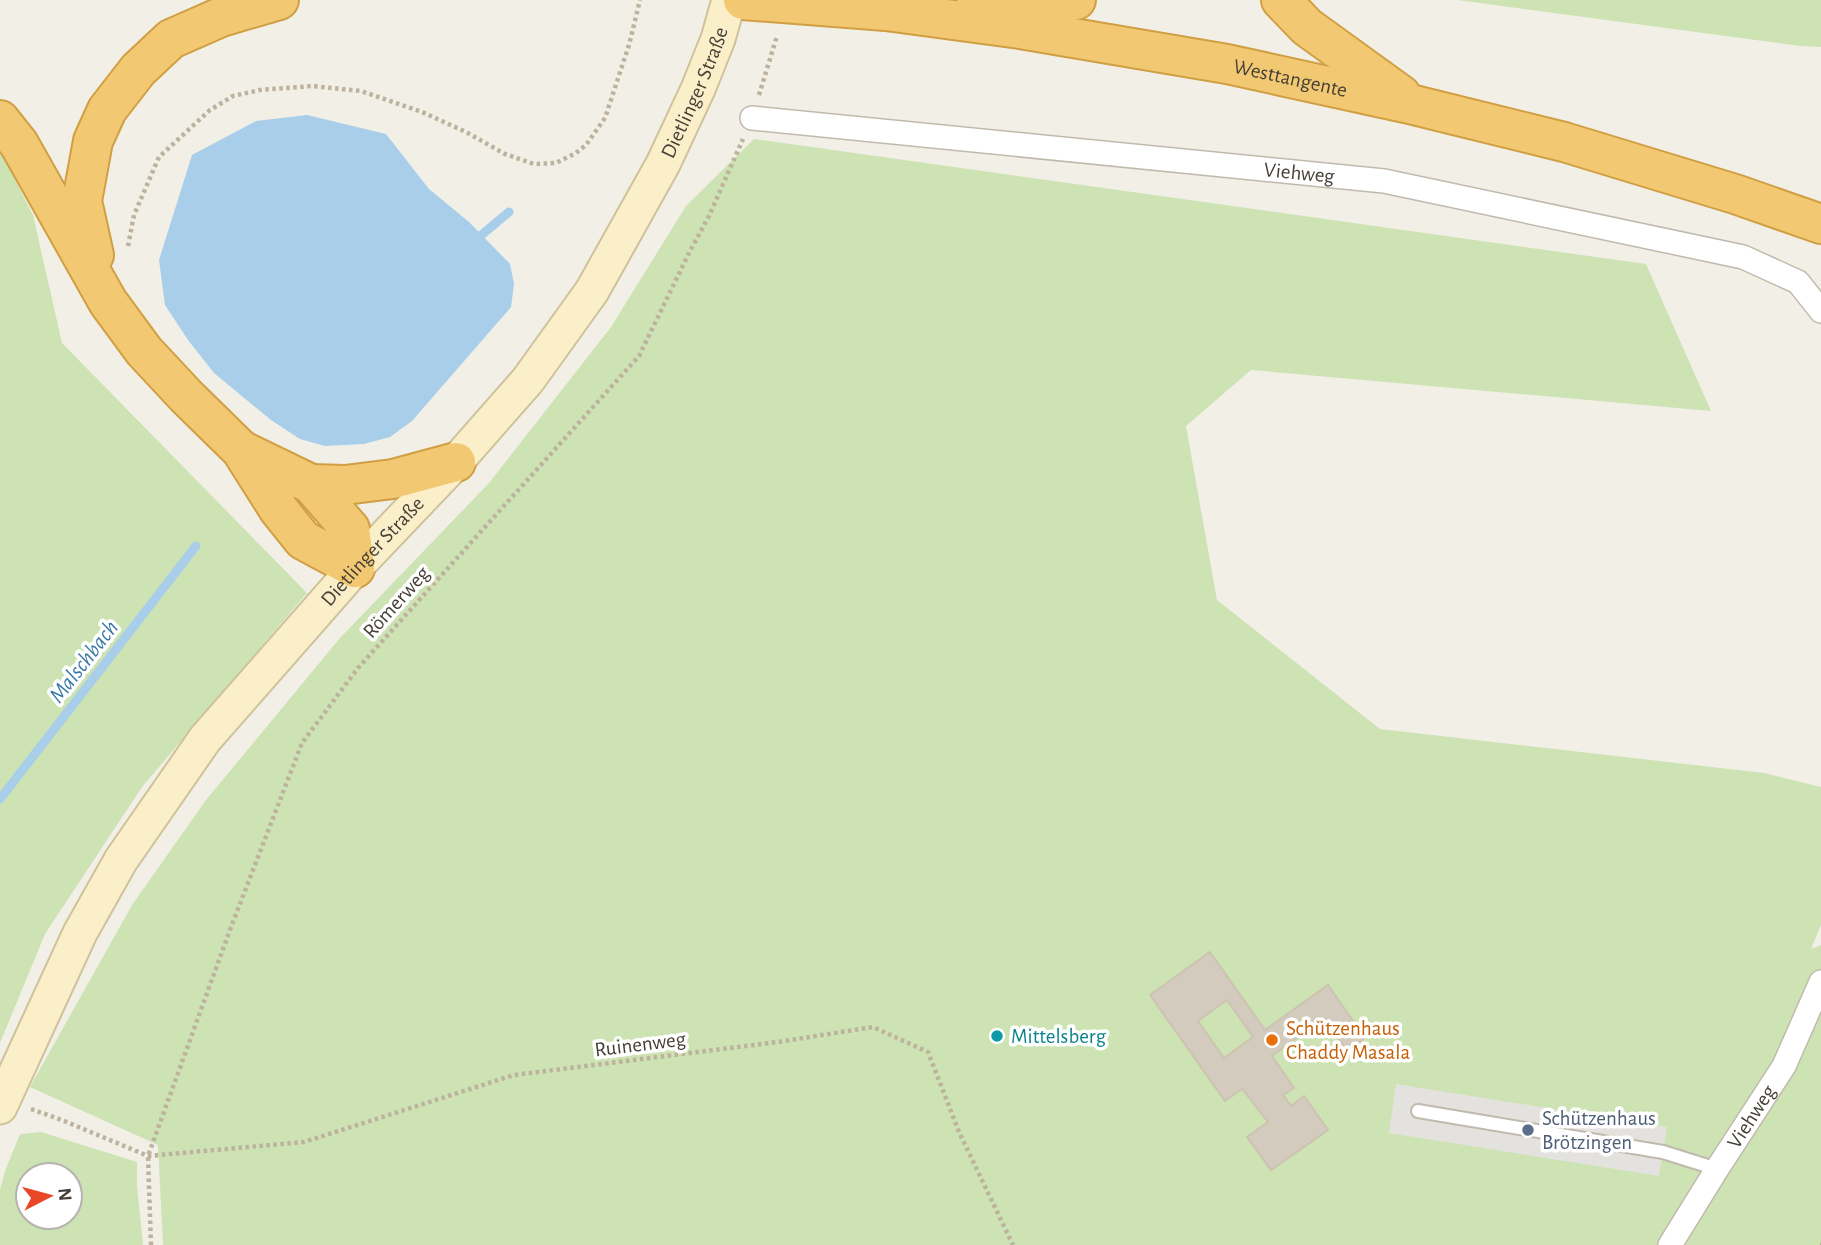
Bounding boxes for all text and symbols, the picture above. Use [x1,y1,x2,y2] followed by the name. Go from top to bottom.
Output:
[657,25,732,161] street label: Dietlinger Straße
[1231,56,1349,101] street label: Westtangente
[1263,159,1336,187] street label: Viehweg
[317,493,428,610] street label: Dietlinger Straße
[359,562,434,642] street label: Römerweg
[45,617,123,707] water label: Malschbach
[1286,1018,1410,1063] place label: Schützenhaus Chaddy Masala
[1011,1026,1107,1047] place label: Mittelsberg
[593,1028,688,1060] street label: Ruinenweg
[989,1028,1005,1044] marker: Mittelsberg
[1264,1032,1280,1048] marker: Schützenhaus Chaddy Masala
[1723,1081,1780,1152] street label: Viehweg
[1542,1108,1656,1153] place label: Schützenhaus Brötzingen
[1520,1122,1536,1138] marker: Schützenhaus Brötzingen
[14,1161,84,1231] north arrow
[54,1187,75,1202] text: N

